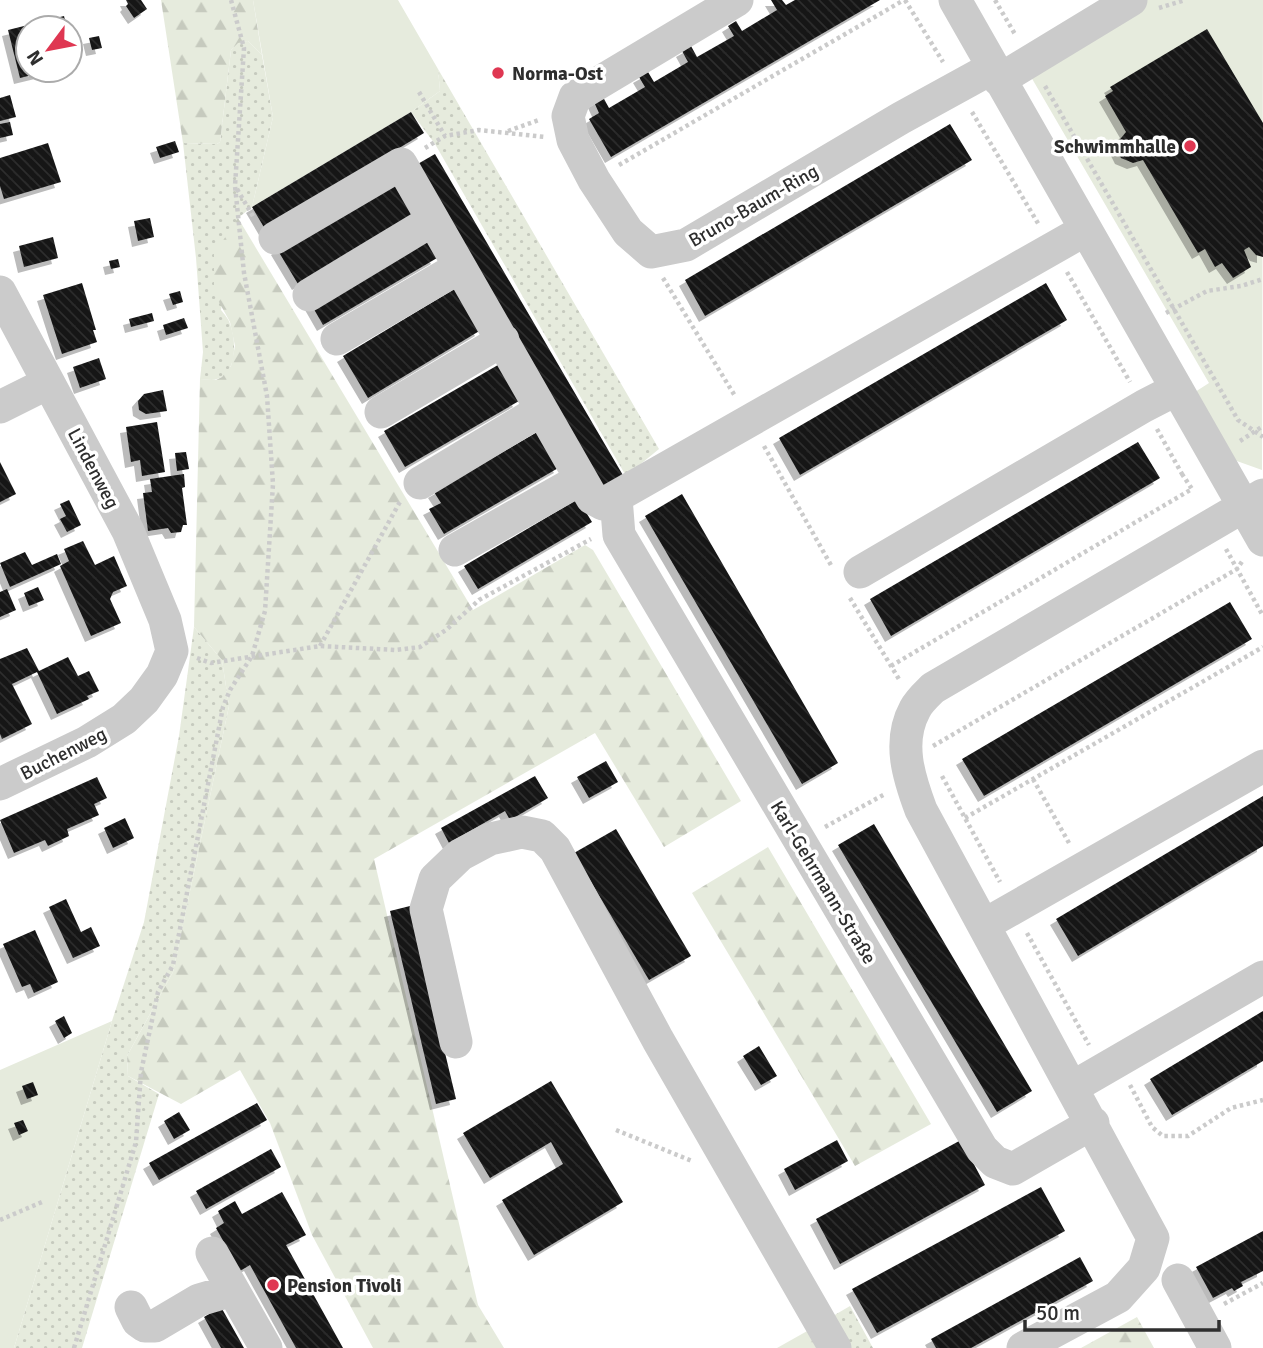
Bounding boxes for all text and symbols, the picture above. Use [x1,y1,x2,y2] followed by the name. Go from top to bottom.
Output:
[14,14,84,84] north arrow
[22,46,49,69] text: N
[512,62,603,86] place label: Norma-Ost
[490,65,506,81] marker: Norma-Ost
[1054,135,1176,159] place label: Schwimmhalle
[1182,138,1198,154] marker: Schwimmhalle
[684,159,823,253] street label: Bruno-Baum-Ring
[62,424,124,513] street label: Lindenweg
[16,722,111,786] street label: Buchenweg
[765,796,881,969] street label: Karl-Gehrmann-Straße
[287,1274,402,1298] place label: Pension Tivoli
[265,1277,281,1293] marker: Pension Tivoli
[1025,1288,1219,1332] scale bar
[1036,1300,1080,1326] text: 50 m

